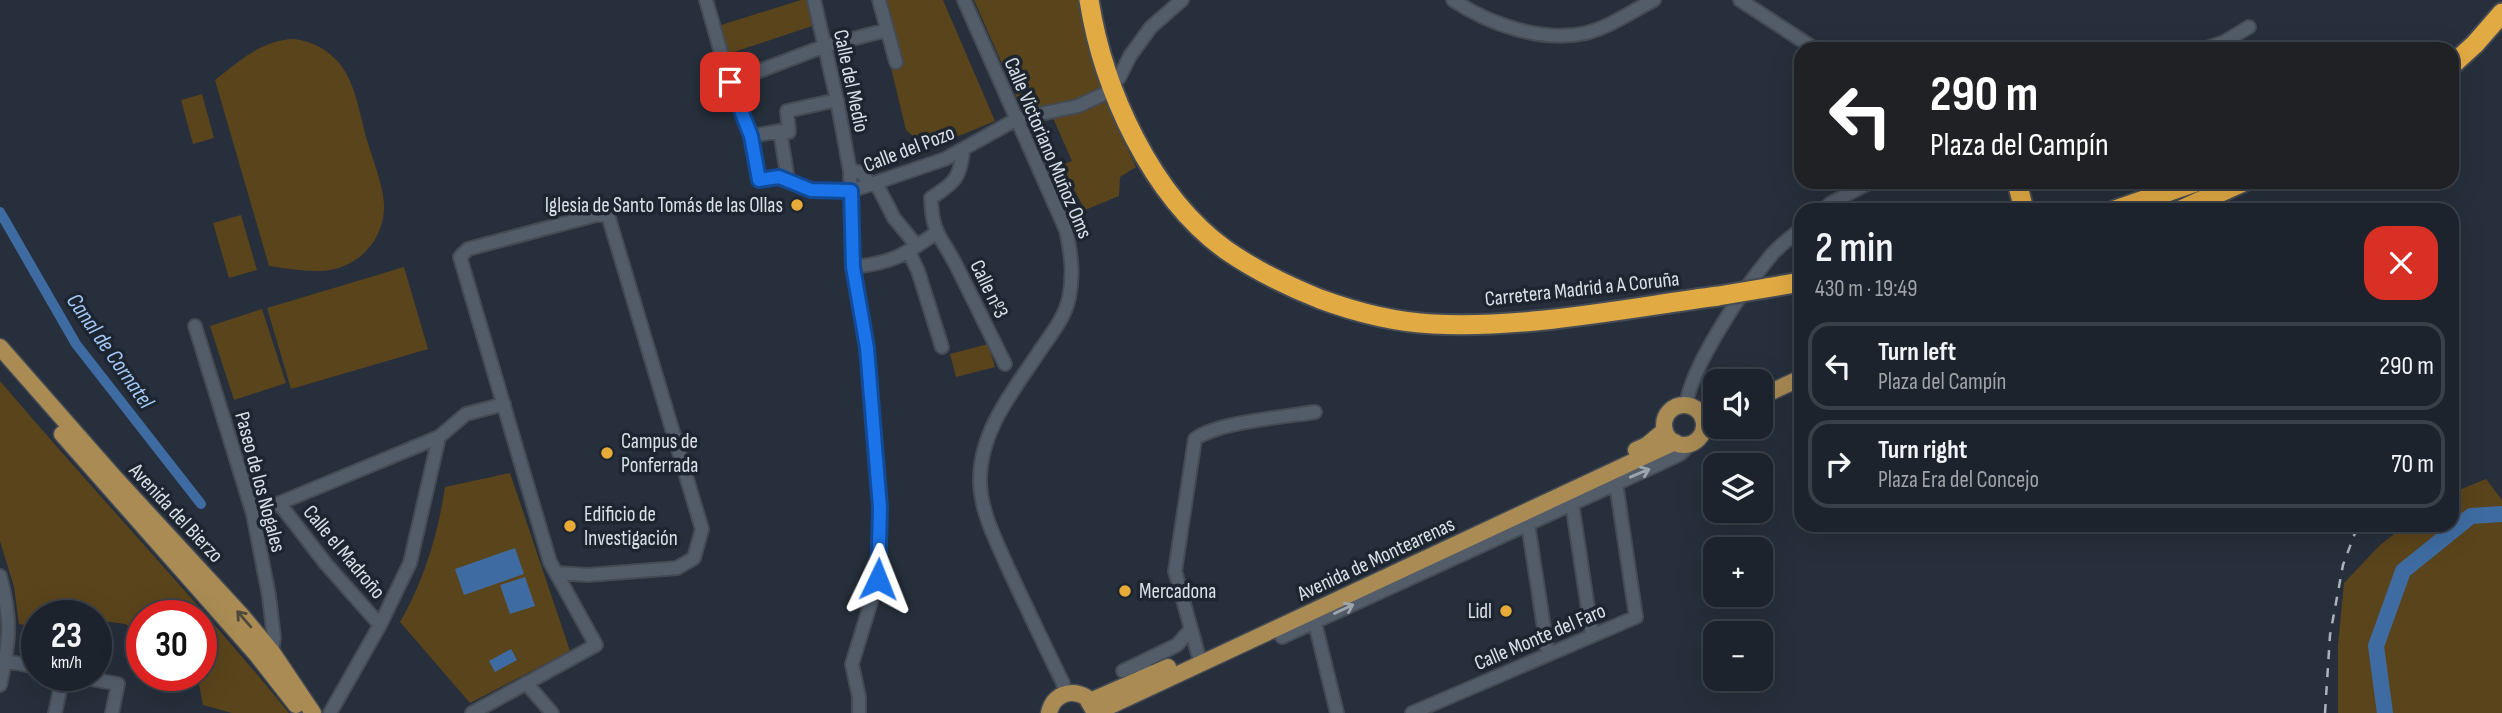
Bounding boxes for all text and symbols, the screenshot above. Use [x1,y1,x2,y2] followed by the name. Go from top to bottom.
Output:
[828,27,874,135] street label: Calle del Medio
[700,52,760,112] pin
[999,54,1097,242] street label: Calle Victoriano Muñoz Oms
[711,63,749,101] icon: arrive
[1930,66,2038,125] text: 290 m
[1815,70,1906,161] icon: left
[860,120,958,178] street label: Calle del Pozo
[1930,126,2109,165] text: Plaza del Campín
[545,193,783,218] place label: Iglesia de Santo Tomás de las Ollas
[789,197,805,213] marker: Iglesia de Santo Tomás de las Ollas
[1815,223,1894,274] text: 2 min
[2364,226,2438,300] button: close
[964,256,1014,322] street label: Calle nº3
[1483,266,1681,312] street label: Carretera Madrid a A Coruña
[1815,275,1917,303] text: 430 m · 19:49
[60,288,160,415] water label: Canal de Cornatel
[1878,337,1956,368] text: Turn left
[1819,347,1857,385] icon: left
[2379,351,2434,382] text: 290 m
[1878,368,2006,396] text: Plaza del Campín
[1703,369,1773,691] map controls
[1703,369,1773,439] button: sound
[229,409,291,555] street label: Paseo de los Nogales
[621,429,698,478] place label: Campus de Ponferrada
[1878,435,1967,466] text: Turn right
[599,445,615,461] marker: Campus de Ponferrada
[1819,445,1857,483] icon: right
[2391,449,2434,480] text: 70 m
[1703,453,1773,523] button: layers
[123,458,228,568] street label: Avenida del Bierzo
[1628,466,1650,479] one-way arrow
[1878,466,2039,494] text: Plaza Era del Concejo
[298,500,390,604] street label: Calle el Madroño
[584,502,678,551] place label: Edificio de Investigación
[1293,512,1459,607] street label: Avenida de Montearenas
[562,518,578,534] marker: Edificio de Investigación
[1703,537,1773,607] button: +
[841,542,915,616] position arrow
[1139,579,1216,604] place label: Mercadona
[1117,583,1133,599] marker: Mercadona
[1471,598,1609,676] street label: Calle Monte del Faro
[1468,599,1492,624] place label: Lidl
[126,600,217,691] speed limit sign: 30
[1333,602,1354,615] one-way arrow
[1498,603,1514,619] marker: Lidl
[236,610,252,628] one-way arrow
[51,615,82,658] text: 23
[1703,621,1773,691] button: −
[51,652,82,673] text: km/h

